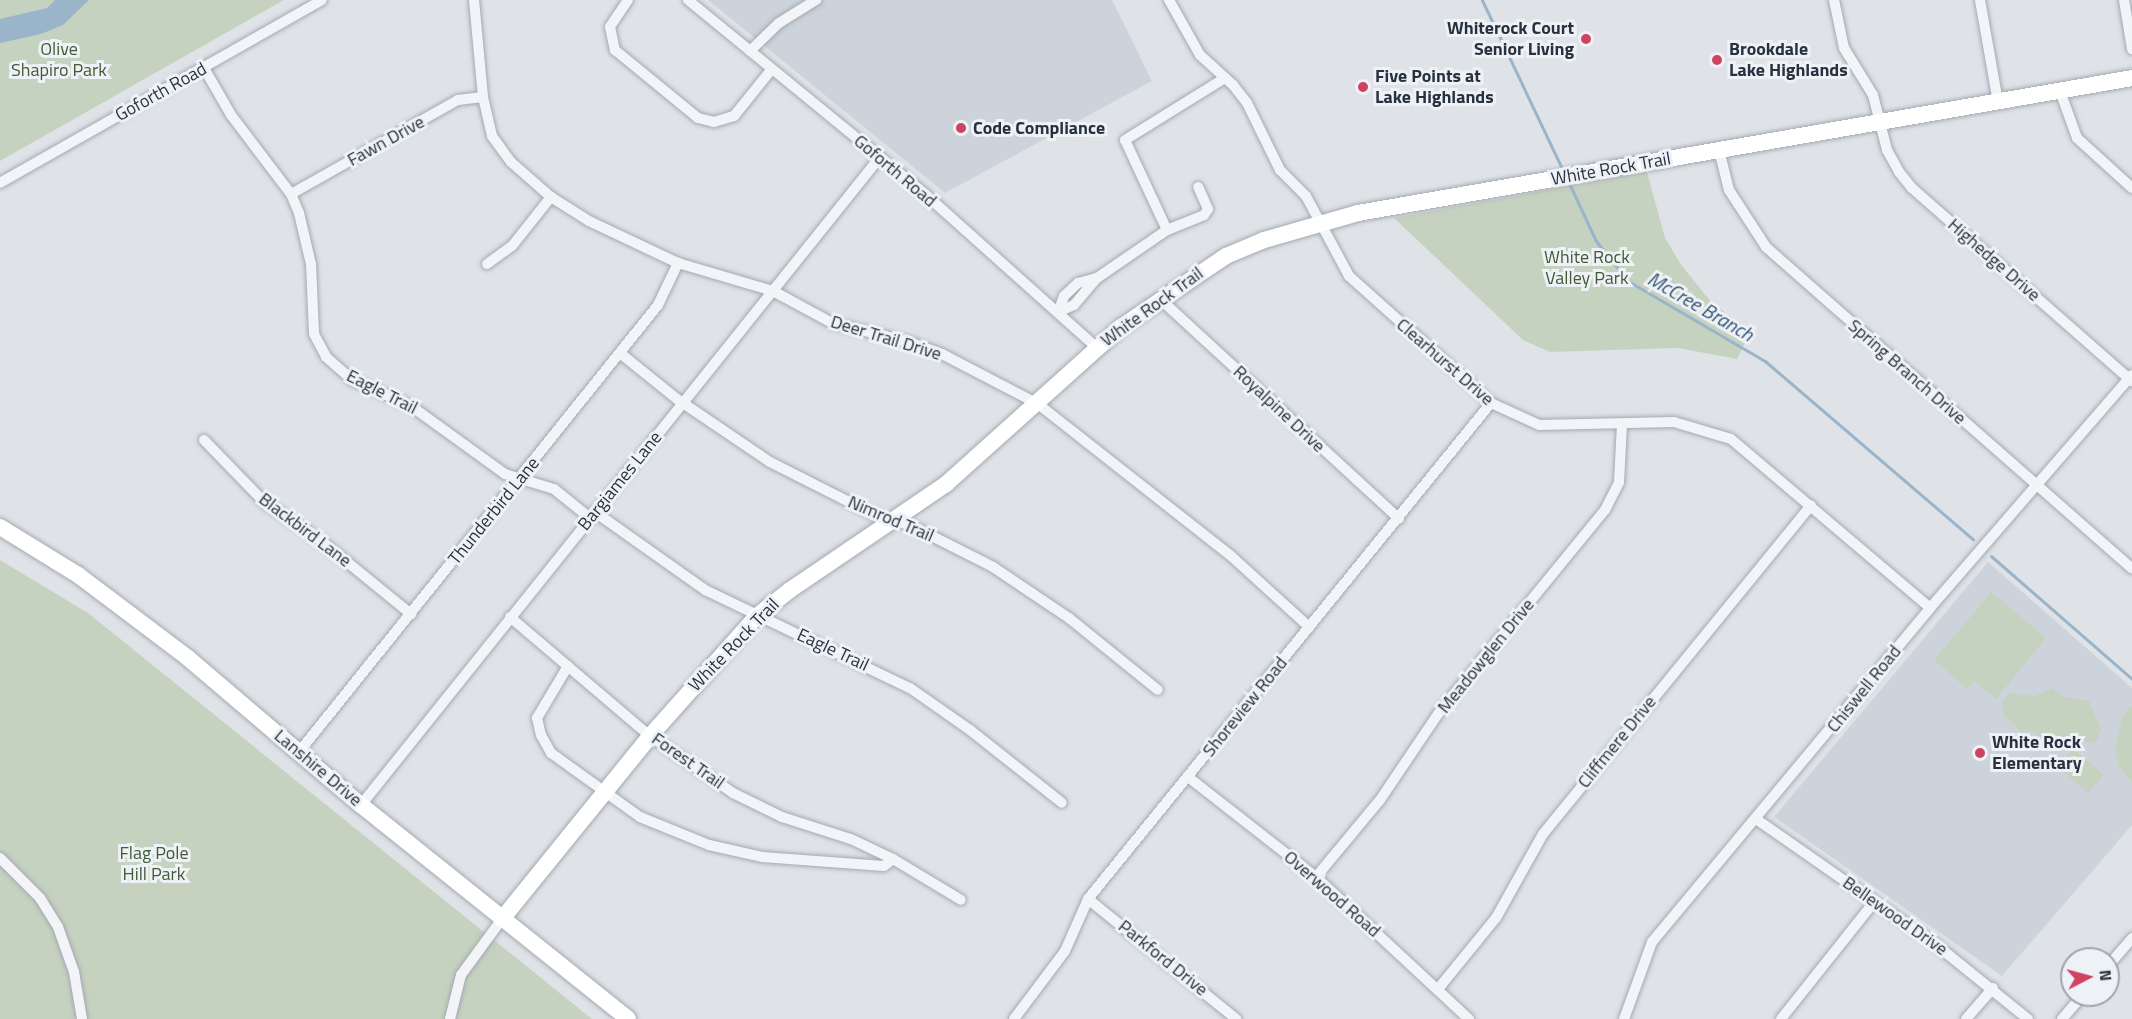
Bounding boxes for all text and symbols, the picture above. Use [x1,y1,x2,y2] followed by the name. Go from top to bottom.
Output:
[1447,18,1574,60] place label: Whiterock Court Senior Living
[1579,32,1593,46] marker: Whiterock Court Senior Living
[11,39,107,82] park label: Olive Shapiro Park
[1729,39,1848,82] place label: Brookdale Lake Highlands
[1710,53,1724,67] marker: Brookdale Lake Highlands
[112,58,210,126] street label: Goforth Road
[1375,66,1494,109] place label: Five Points at Lake Highlands
[1356,80,1370,94] marker: Five Points at Lake Highlands
[344,111,428,171] street label: Fawn Drive
[973,117,1105,139] place label: Code Compliance
[954,121,968,135] marker: Code Compliance
[849,130,941,212] street label: Goforth Road
[1550,148,1672,190] street label: White Rock Trail
[1943,214,2045,306] street label: Highedge Drive
[1544,247,1630,290] park label: White Rock Valley Park
[1097,263,1207,351] street label: White Rock Trail
[1644,266,1758,346] water label: McCree Branch
[828,311,944,365] street label: Deer Trail Drive
[1392,314,1498,410] street label: Clearhurst Drive
[1844,315,1970,429] street label: Spring Branch Drive
[1229,361,1329,457] street label: Royalpine Drive
[343,365,421,419] street label: Eagle Trail
[573,427,667,535] street label: Bargiames Lane
[444,453,544,569] street label: Thunderbird Lane
[255,488,355,572] street label: Blackbird Lane
[845,491,937,547] street label: Nimrod Trail
[684,594,784,696] street label: White Rock Trail
[1433,594,1539,718] street label: Meadowglen Drive
[794,624,872,676] street label: Eagle Trail
[1822,641,1906,737] street label: Chiswell Road
[1198,653,1292,761] street label: Shoreview Road
[1573,692,1661,792] street label: Cliffmere Drive
[270,725,366,811] street label: Lanshire Drive
[648,728,728,794] street label: Forest Trail
[1992,732,2082,774] place label: White Rock Elementary
[1973,746,1987,760] marker: White Rock Elementary
[119,843,189,886] park label: Flag Pole Hill Park
[1279,846,1385,942] street label: Overwood Road
[1838,872,1952,960] street label: Bellewood Drive
[1114,915,1212,1001] street label: Parkford Drive
[2060,947,2120,1007] north arrow
[2093,969,2118,982] text: N

